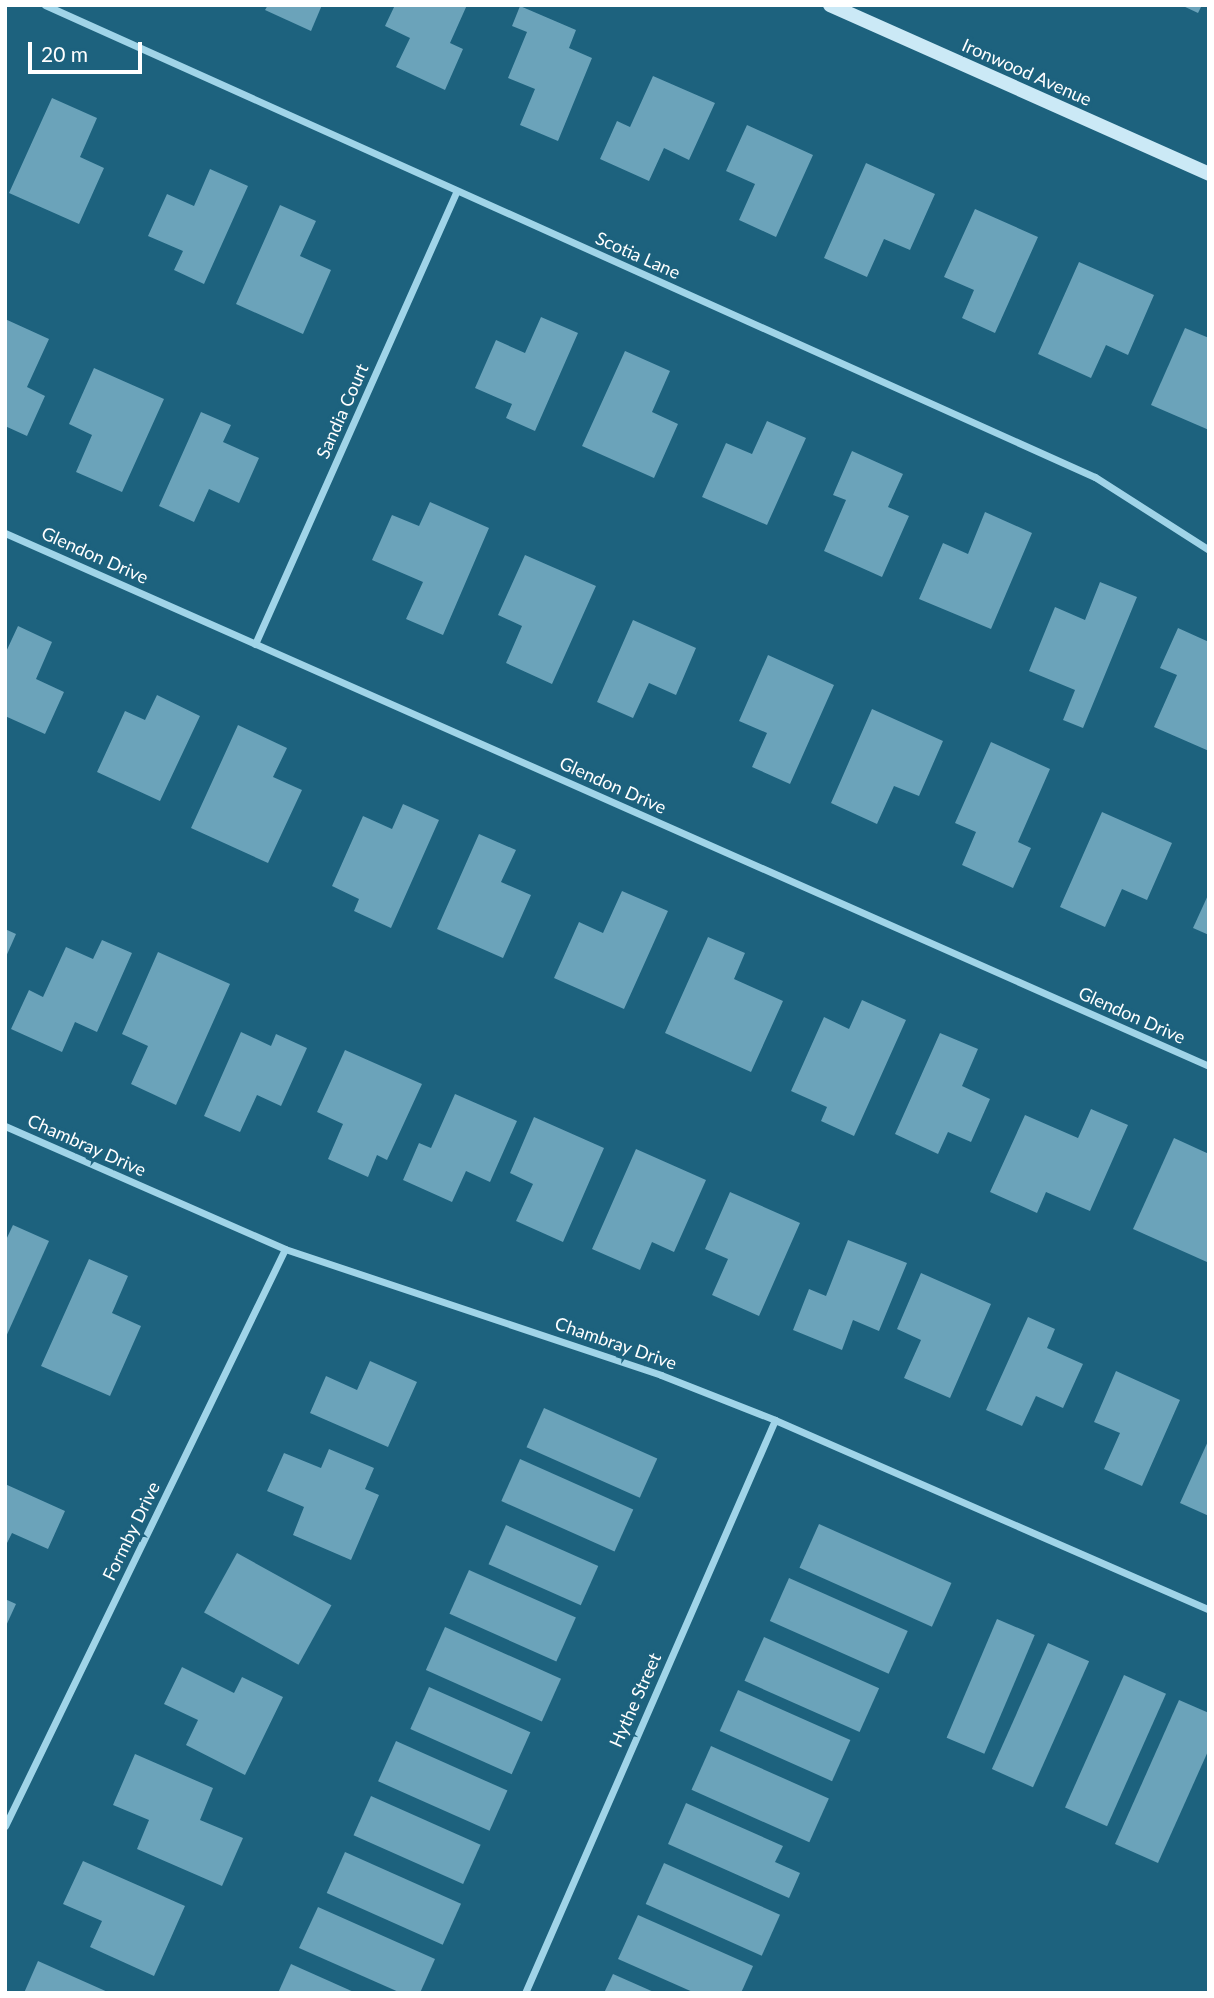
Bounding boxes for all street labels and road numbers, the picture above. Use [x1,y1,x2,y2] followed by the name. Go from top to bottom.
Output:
[959,34,1095,110] street label: Ironwood Avenue
[592,227,684,283] street label: Scotia Lane
[311,360,373,462] street label: Sandia Court
[38,522,152,588] street label: Glendon Drive
[556,752,670,818] street label: Glendon Drive
[1075,982,1189,1048] street label: Glendon Drive
[24,1109,150,1181] street label: Chambray Drive
[552,1312,680,1374] street label: Chambray Drive
[98,1478,164,1584] street label: Formby Drive
[605,1650,665,1750] street label: Hythe Street

